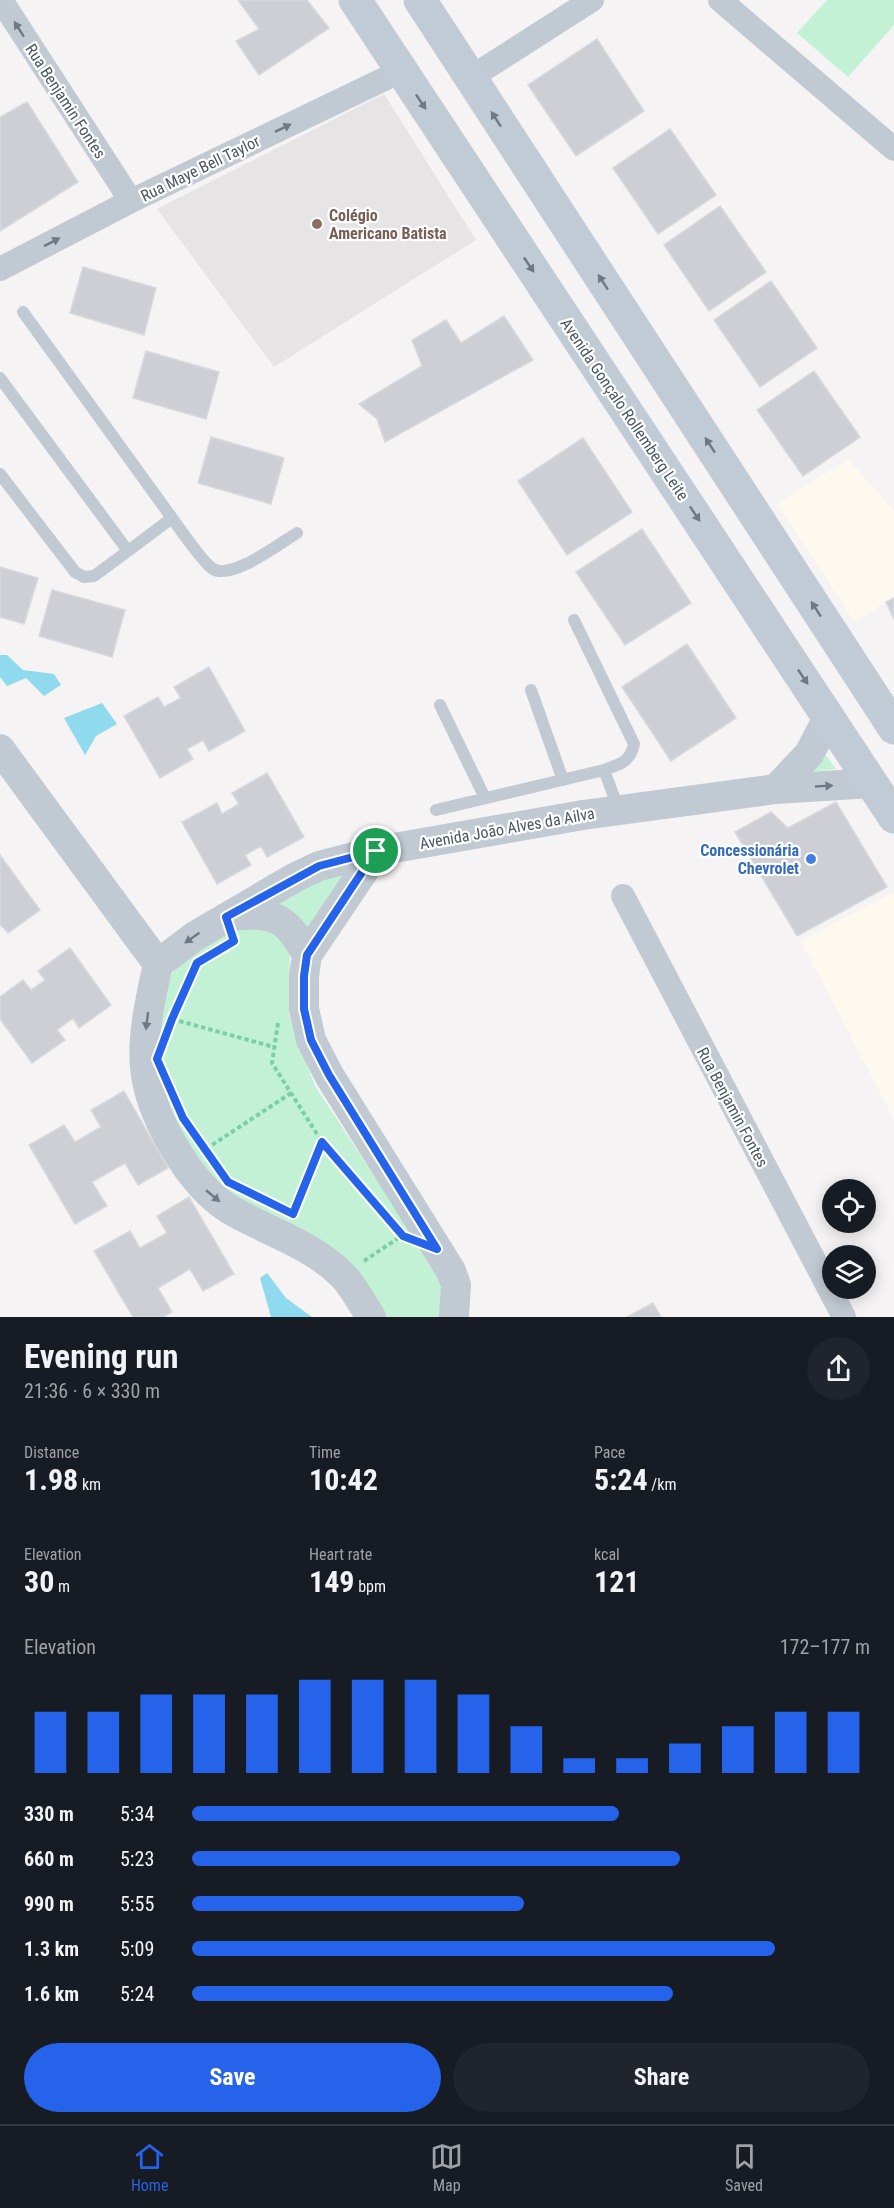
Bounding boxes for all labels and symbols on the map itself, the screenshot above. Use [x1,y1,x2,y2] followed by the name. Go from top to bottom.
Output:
[13,21,25,37] one-way arrow
[21,40,110,162] street label: Rua Benjamin Fontes
[416,94,427,110] one-way arrow
[491,111,502,127] one-way arrow
[275,123,292,132] one-way arrow
[138,131,263,206] street label: Rua Maye Bell Taylor
[329,206,447,243] place label: Colégio Americano Batista
[310,217,324,231] marker: Colégio Americano Batista
[44,237,61,247] one-way arrow
[523,256,535,272] one-way arrow
[598,274,609,290] one-way arrow
[556,315,693,504] street label: Avenida Gonçalo Rollemberg Leite
[704,437,715,454] one-way arrow
[689,506,701,522] one-way arrow
[811,601,822,617] one-way arrow
[797,669,808,685] one-way arrow
[815,781,834,791] one-way arrow
[418,804,596,853] street label: Avenida João Alves da Ailva
[350,825,401,876] pin
[700,841,799,878] place label: Concessionária Chevrolet
[804,852,818,866] marker: Concessionária Chevrolet
[185,932,201,944] one-way arrow
[143,1012,152,1031] one-way arrow
[693,1044,772,1170] street label: Rua Benjamin Fontes
[205,1189,220,1202] one-way arrow

